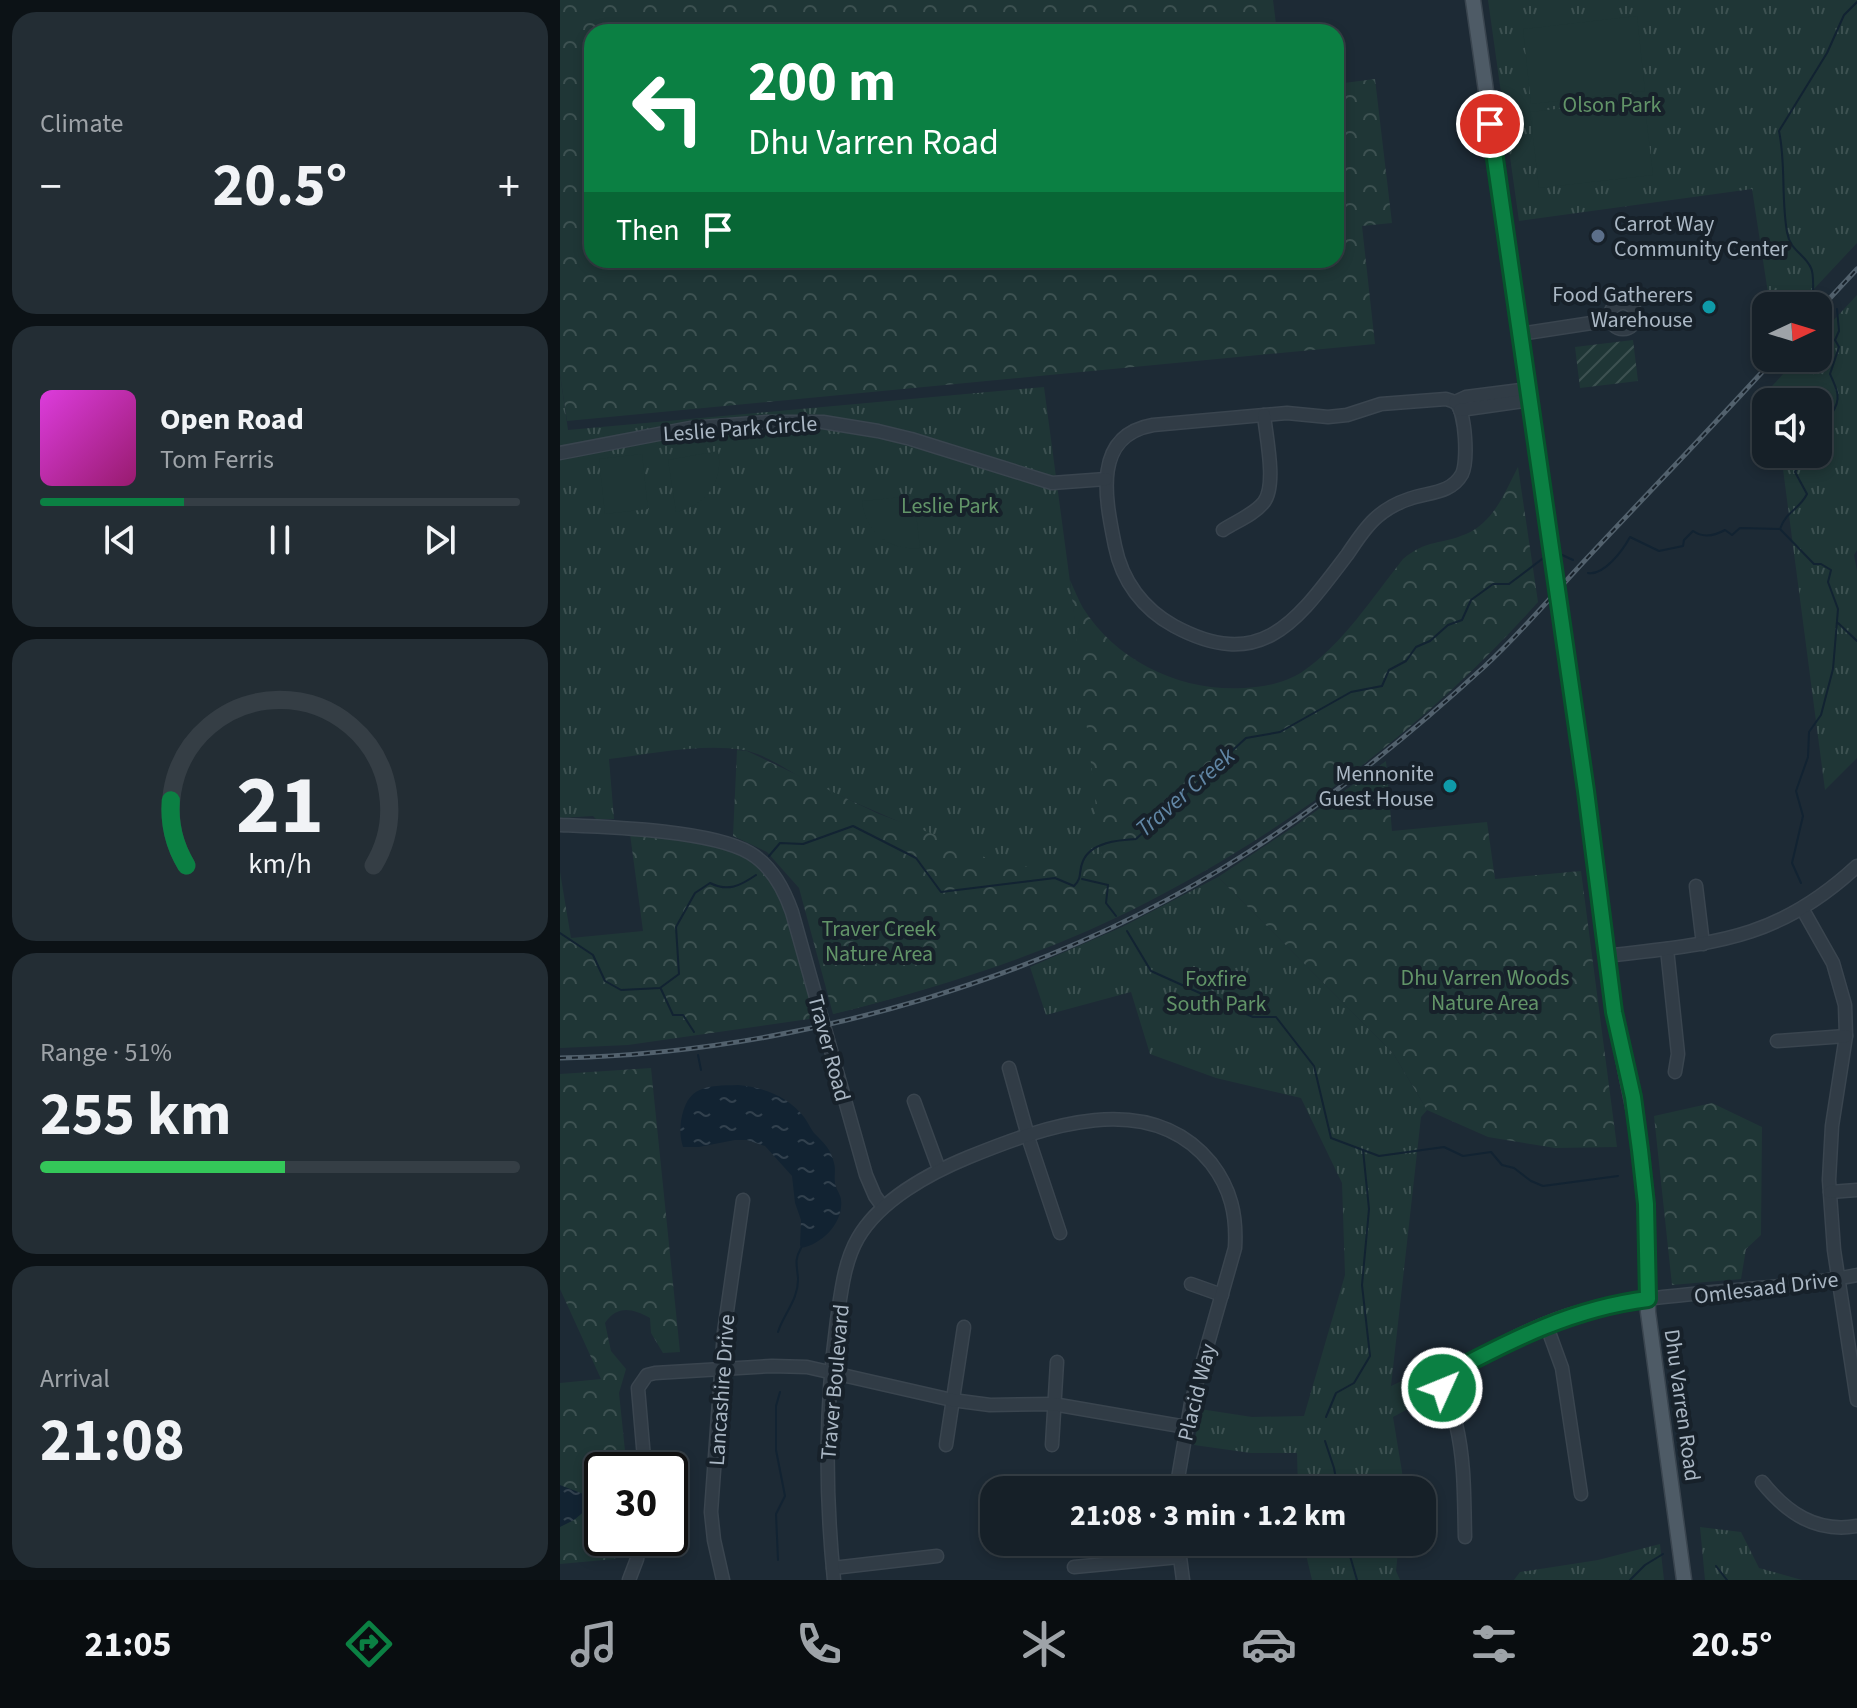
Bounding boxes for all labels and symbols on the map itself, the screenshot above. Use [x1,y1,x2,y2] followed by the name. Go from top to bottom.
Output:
[1563,89,1662,121] park label: Olson Park
[1456,90,1524,158] pin
[1614,208,1788,265] place label: Carrot Way Community Center
[1589,227,1607,245] marker: Carrot Way Community Center
[1552,279,1693,336] place label: Food Gatherers Warehouse
[1752,292,1832,372] north arrow
[1700,298,1718,316] marker: Food Gatherers Warehouse
[662,408,818,450] street label: Leslie Park Circle
[901,490,999,522] park label: Leslie Park
[1128,739,1243,846] water label: Traver Creek
[1319,758,1434,815] place label: Mennonite Guest House
[1441,777,1459,795] marker: Mennonite Guest House
[822,913,937,970] park label: Traver Creek Nature Area
[1401,962,1569,1019] park label: Dhu Varren Woods Nature Area
[1166,963,1266,1020] park label: Foxfire South Park
[799,991,859,1105] street label: Traver Road
[1692,1263,1840,1313] street label: Omlesaad Drive
[812,1303,858,1461] street label: Traver Boulevard
[701,1313,743,1467] street label: Lancashire Drive
[1655,1327,1709,1483] street label: Dhu Varren Road
[1169,1339,1225,1444] street label: Placid Way
[1400,1346,1484,1430] position arrow
[584,1452,688,1556] speed limit sign: 30

